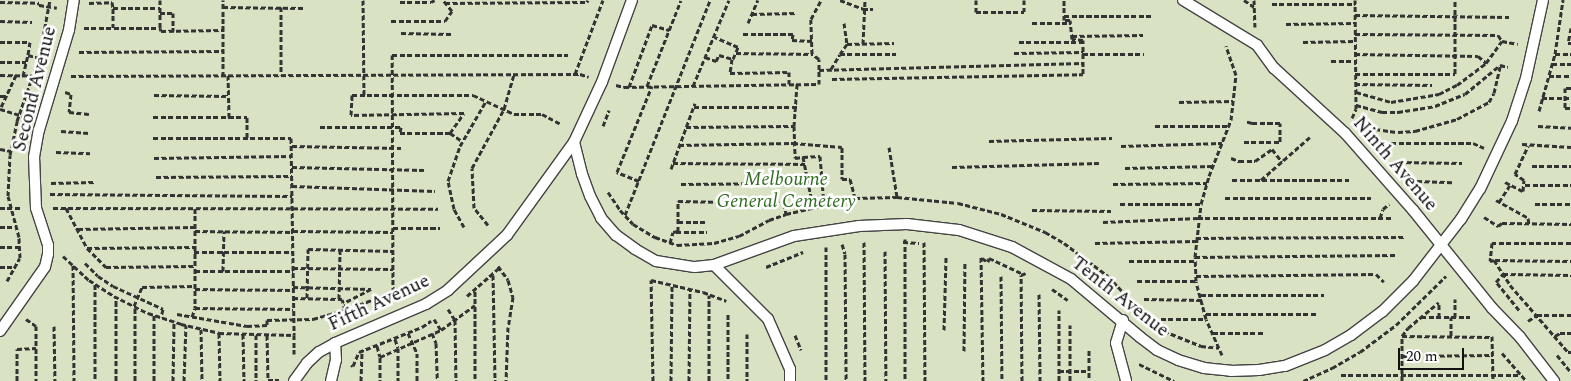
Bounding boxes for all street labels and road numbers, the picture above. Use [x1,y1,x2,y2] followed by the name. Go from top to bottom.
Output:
[8,24,62,154] street label: Second Avenue
[1348,112,1442,216] street label: Ninth Avenue
[1067,252,1173,342] street label: Tenth Avenue
[325,270,433,336] street label: Fifth Avenue

